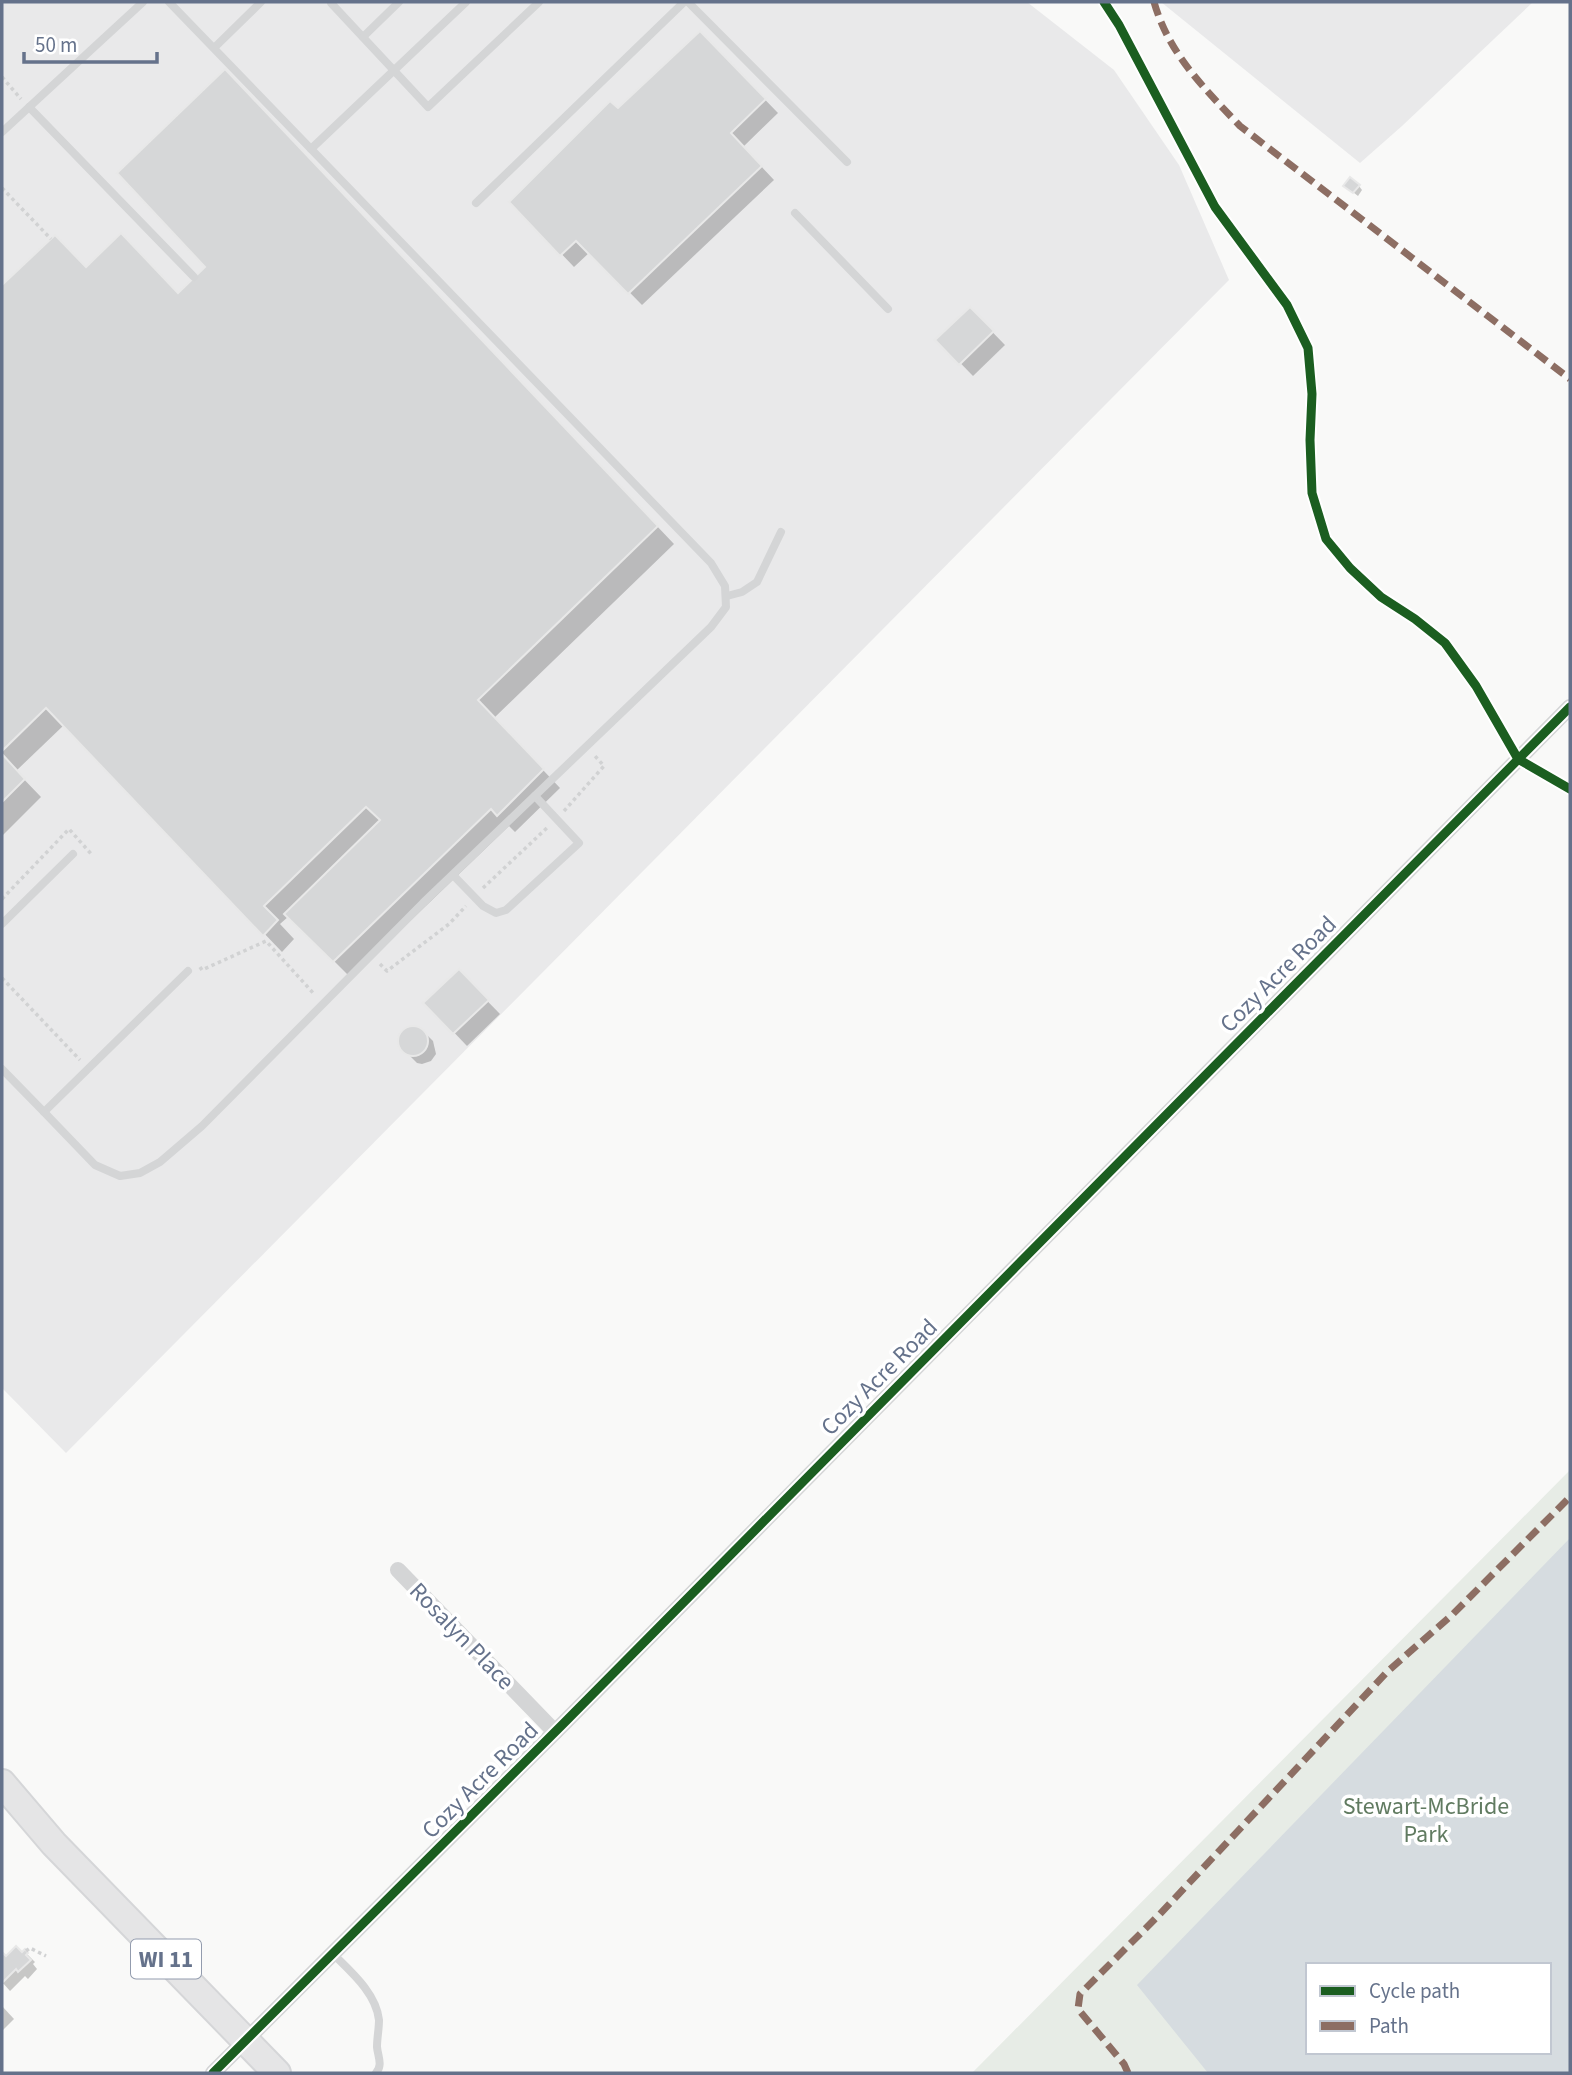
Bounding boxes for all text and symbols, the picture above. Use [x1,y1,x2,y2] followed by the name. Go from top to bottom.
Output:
[24,21,158,65] scale bar
[35,30,77,60] text: 50 m
[1212,908,1345,1041] street label: Cozy Acre Road
[813,1311,946,1444] street label: Cozy Acre Road
[401,1575,522,1698] street label: Rosalyn Place
[414,1714,547,1847] street label: Cozy Acre Road
[1343,1789,1509,1852] park label: Stewart-McBride Park
[131,1940,201,1978] road number: WI 11
[1306,1963,1551,2054] legend
[1369,1976,1460,2006] text: Cycle path
[1369,2011,1409,2041] text: Path

